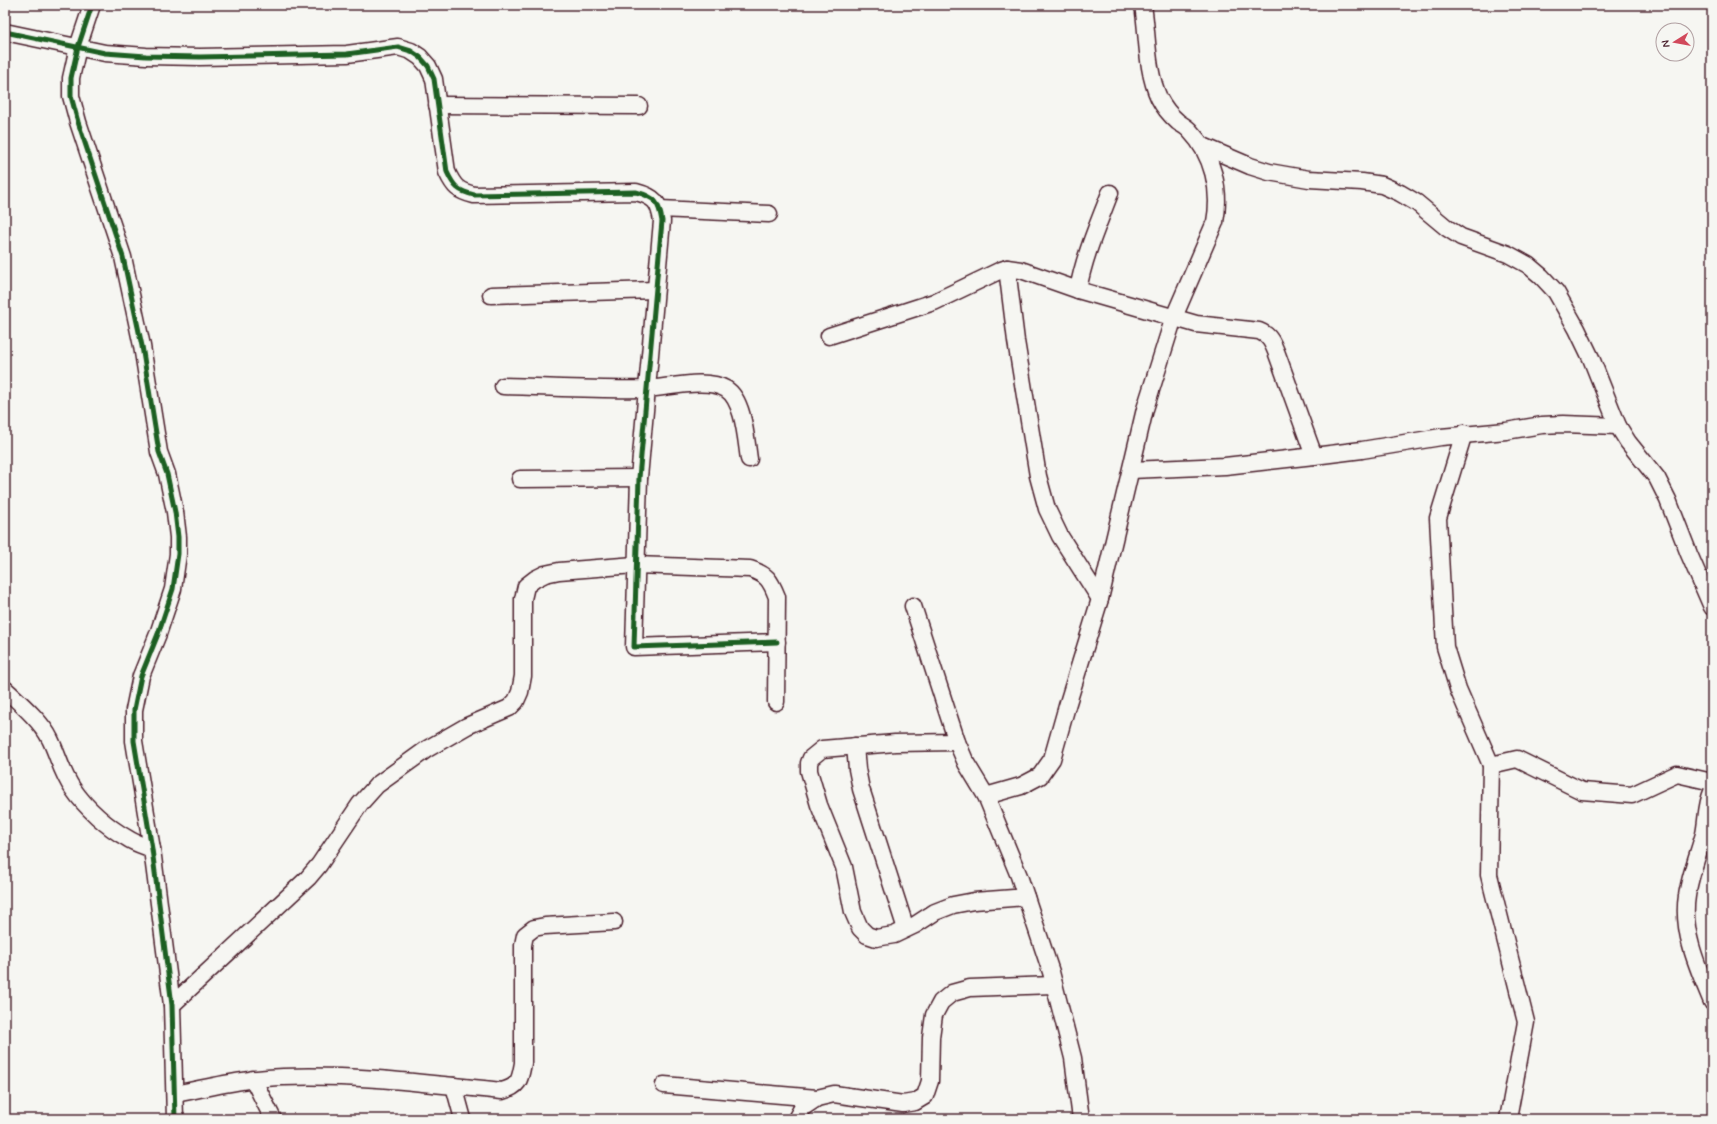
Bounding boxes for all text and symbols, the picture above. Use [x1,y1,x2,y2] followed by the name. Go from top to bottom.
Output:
[1655,22,1695,62] north arrow
[1659,39,1674,49] text: N

